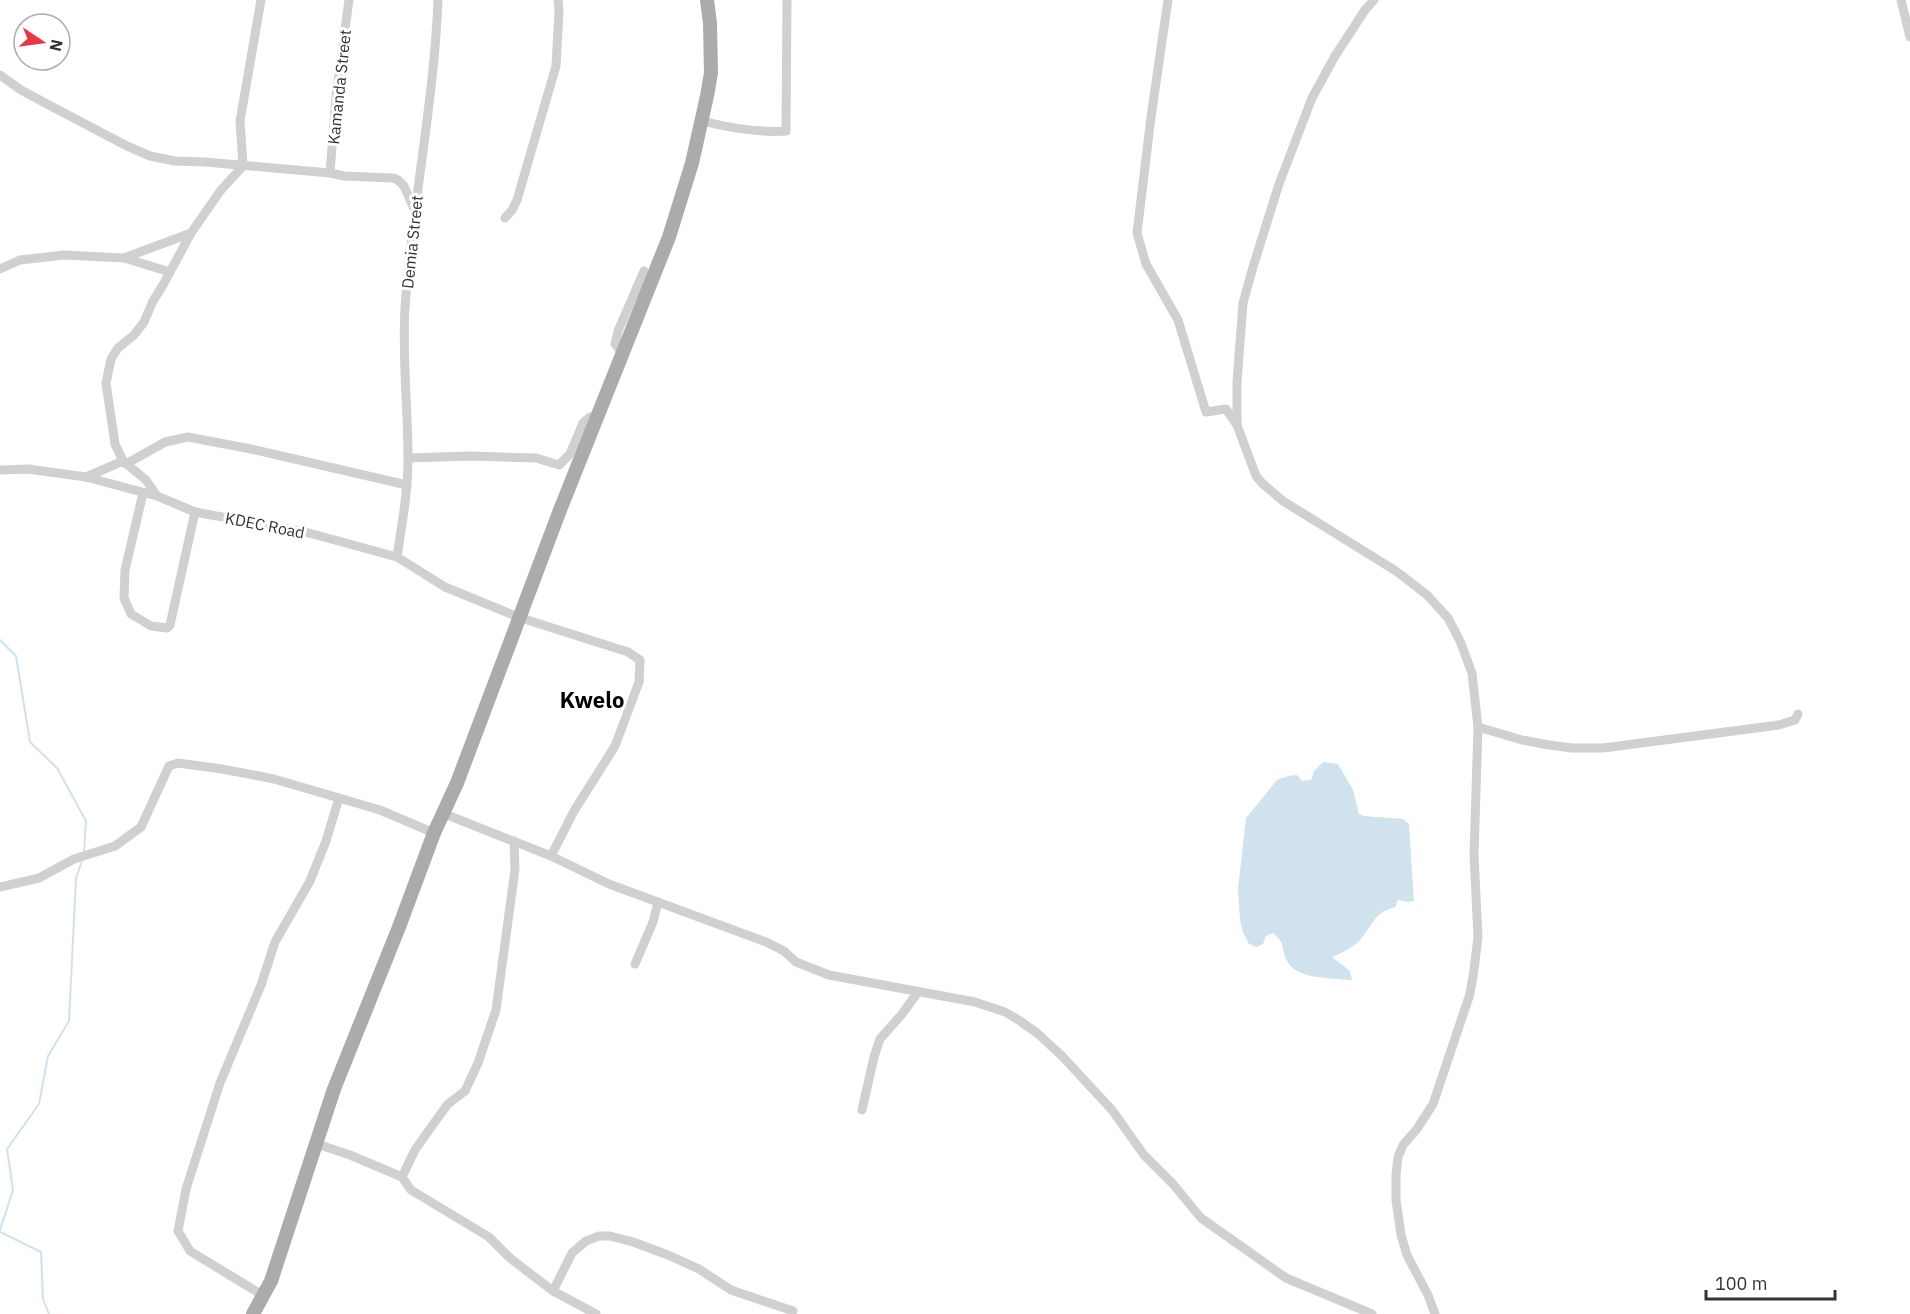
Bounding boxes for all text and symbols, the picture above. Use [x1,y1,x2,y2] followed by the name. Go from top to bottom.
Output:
[12,12,72,72] north arrow
[323,28,355,146] street label: Kamanda Street
[46,37,68,53] text: N
[397,194,427,290] street label: Demia Street
[223,507,307,543] street label: KDEC Road
[560,685,624,714] district label: Kwelo
[1706,1263,1835,1301] scale bar
[1715,1272,1767,1295] text: 100 m

